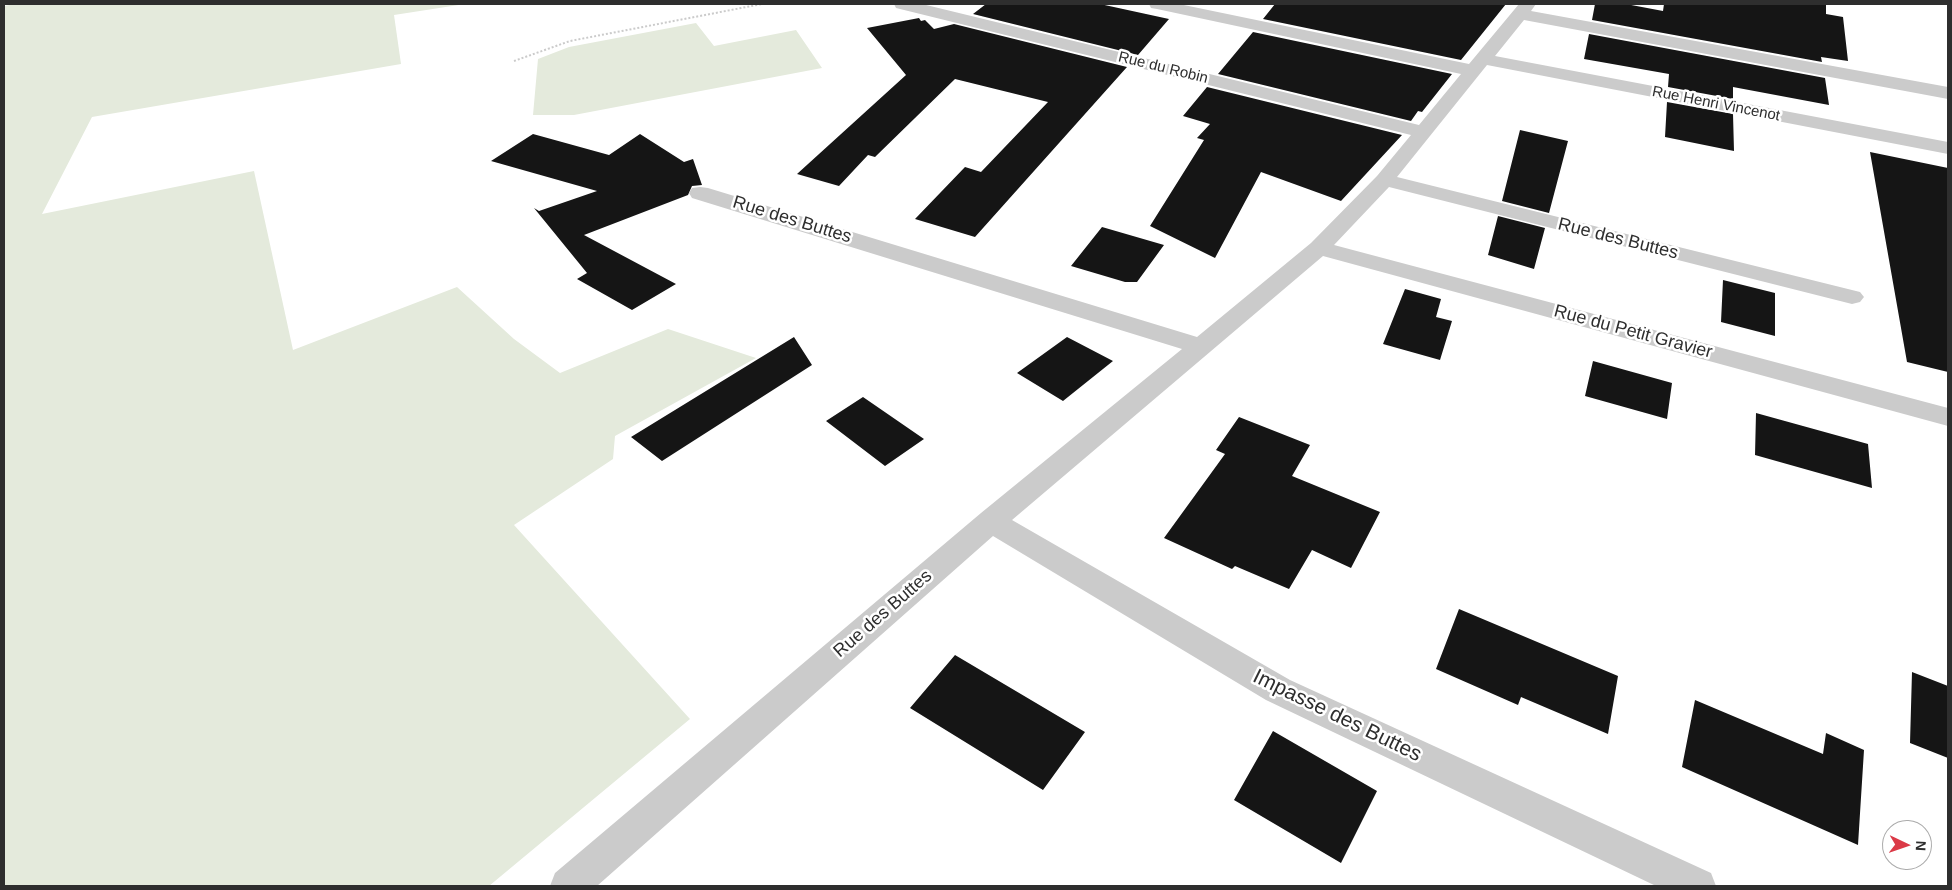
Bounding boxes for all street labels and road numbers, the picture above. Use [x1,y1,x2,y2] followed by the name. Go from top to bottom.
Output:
[1116,48,1210,88] street label: Rue du Robin
[1651,83,1781,125] street label: Rue Henri Vincenot
[730,192,854,248] street label: Rue des Buttes
[1556,214,1680,264] street label: Rue des Buttes
[1551,300,1715,364] street label: Rue du Petit Gravier
[829,565,937,663] street label: Rue des Buttes
[1249,664,1425,768] street label: Impasse des Buttes

